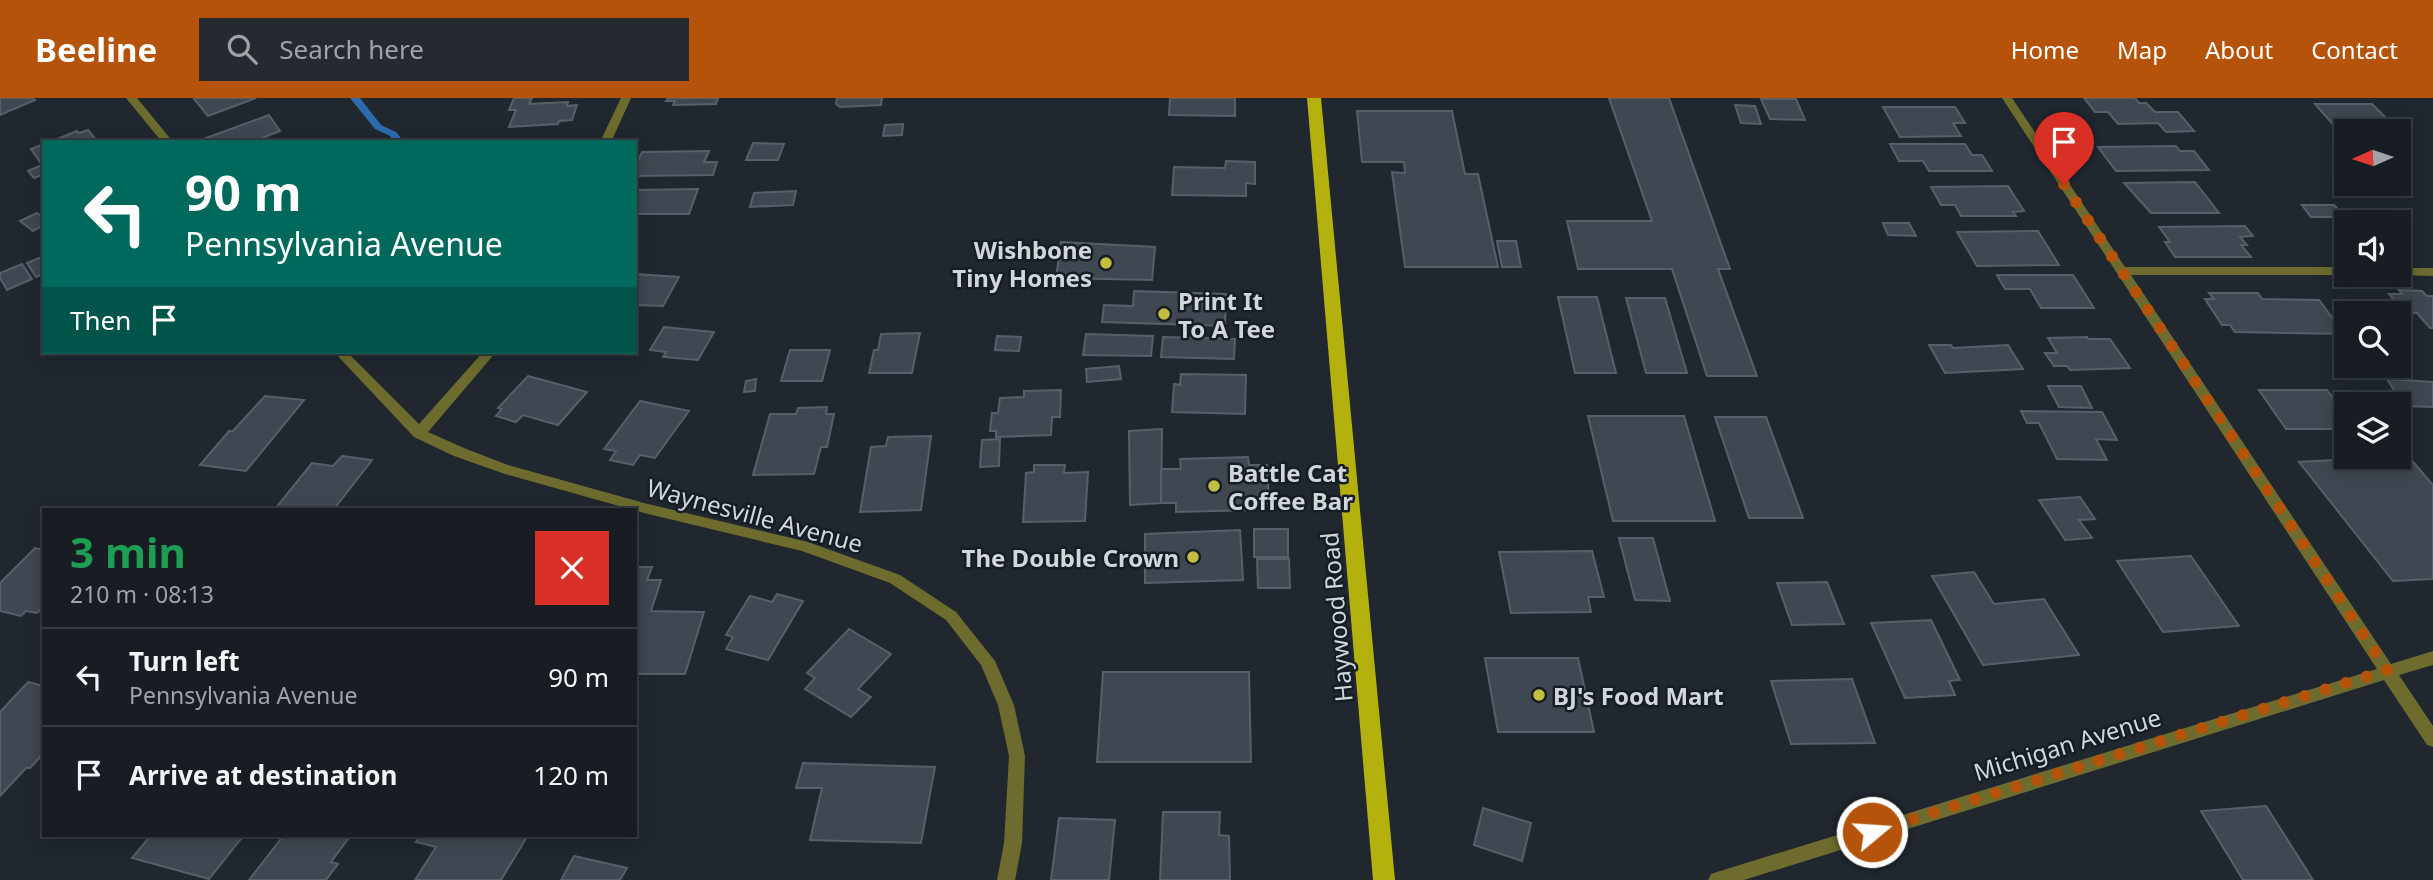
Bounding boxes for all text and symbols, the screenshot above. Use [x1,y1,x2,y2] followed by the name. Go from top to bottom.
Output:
[199,18,689,81] search box
[35,27,157,72] text: Beeline
[223,30,261,68] icon: search
[279,31,424,67] text: Search here
[2011,33,2079,66] text: Home
[2117,33,2167,66] text: Map
[2205,33,2273,66] text: About
[2311,33,2398,66] text: Contact
[2034,112,2094,184] pin
[2334,119,2412,196] north arrow
[2334,119,2411,469] map controls
[2045,123,2083,161] icon: arrive
[185,159,302,225] text: 90 m
[70,168,161,259] icon: left
[2334,210,2411,287] button: sound
[185,222,503,265] text: Pennsylvania Avenue
[952,233,1092,294] place label: Wishbone Tiny Homes
[1098,255,1114,271] marker: Wishbone Tiny Homes
[1178,284,1275,345] place label: Print It To A Tee
[145,301,183,339] icon: arrive
[2334,301,2411,378] button: search
[70,302,131,338] text: Then
[1156,306,1172,322] marker: Print It To A Tee
[2334,392,2411,469] button: layers
[1228,456,1353,517] place label: Battle Cat Coffee Bar
[643,470,867,560] street label: Waynesville Avenue
[1206,478,1222,494] marker: Battle Cat Coffee Bar
[70,523,186,580] text: 3 min
[535,531,609,605] button: close
[1312,531,1360,703] street label: Haywood Road
[962,541,1179,574] place label: The Double Crown
[1185,549,1201,565] marker: The Double Crown
[70,578,214,610] text: 210 m · 08:13
[129,643,240,679] text: Turn left
[70,658,108,696] icon: left
[548,659,609,695] text: 90 m
[129,679,357,711] text: Pennsylvania Avenue
[1553,679,1724,712] place label: BJ's Food Mart
[1531,687,1547,703] marker: BJ's Food Mart
[1969,700,2165,788] street label: Michigan Avenue
[70,756,108,794] icon: arrive
[129,757,398,793] text: Arrive at destination
[533,757,609,793] text: 120 m
[1835,795,1909,869] position arrow

